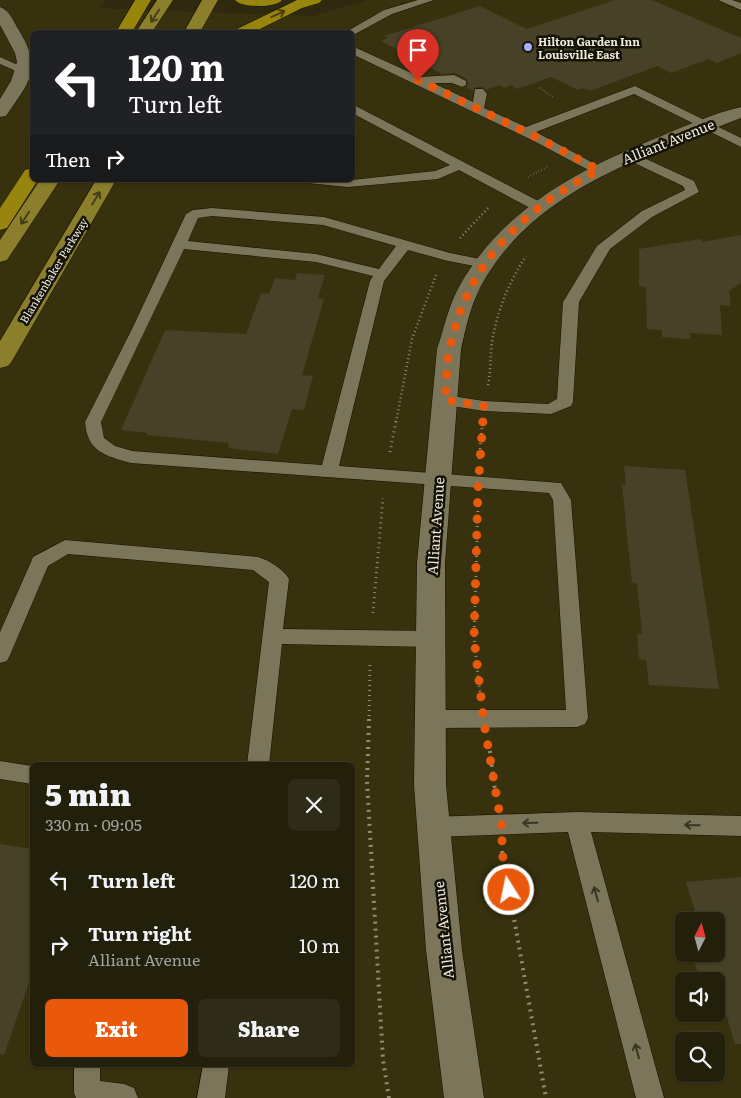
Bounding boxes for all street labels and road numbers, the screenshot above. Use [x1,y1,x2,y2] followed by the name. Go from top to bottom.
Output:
[619,113,717,169] street label: Alliant Avenue
[15,214,91,326] street label: Blankenbaker Parkway
[422,476,448,576] street label: Alliant Avenue
[428,880,458,980] street label: Alliant Avenue

